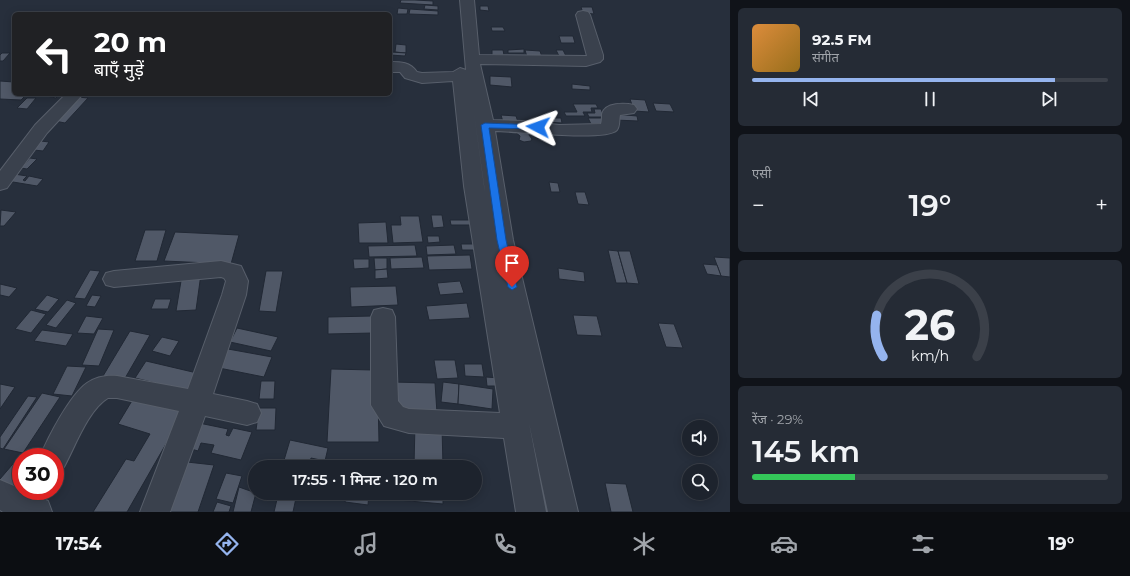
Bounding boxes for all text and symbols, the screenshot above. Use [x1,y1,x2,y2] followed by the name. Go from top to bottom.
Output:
[94,25,167,59] text: 20 m
[28,28,80,80] icon: left
[812,30,872,49] text: 92.5 FM
[812,49,839,65] text: संगीत
[94,59,144,81] text: बाएँ मुड़ें
[800,88,822,110] icon: previous
[919,88,941,110] icon: pause
[1038,88,1060,110] icon: next
[517,106,559,148] position arrow
[752,165,771,181] text: एसी
[909,187,951,224] text: 19°
[752,192,765,219] text: −
[1095,192,1108,219] text: +
[495,246,529,287] pin
[501,252,523,274] icon: arrive
[904,300,956,350] text: 26
[911,347,949,365] text: km/h
[752,411,803,427] text: रेंज · 29%
[682,420,718,500] map controls
[682,420,718,456] button: sound
[752,433,860,470] text: 145 km
[12,448,64,500] speed limit sign: 30
[682,464,718,500] button: search
[292,470,438,489] text: 17:55 · 1 मिनट · 120 m
[213,530,241,558] icon: directions
[352,530,380,558] icon: music
[491,530,519,558] icon: phone
[630,530,658,558] icon: climate
[770,530,798,558] icon: car
[909,530,937,558] icon: filters
[56,533,101,555] text: 17:54
[1048,533,1074,555] text: 19°

